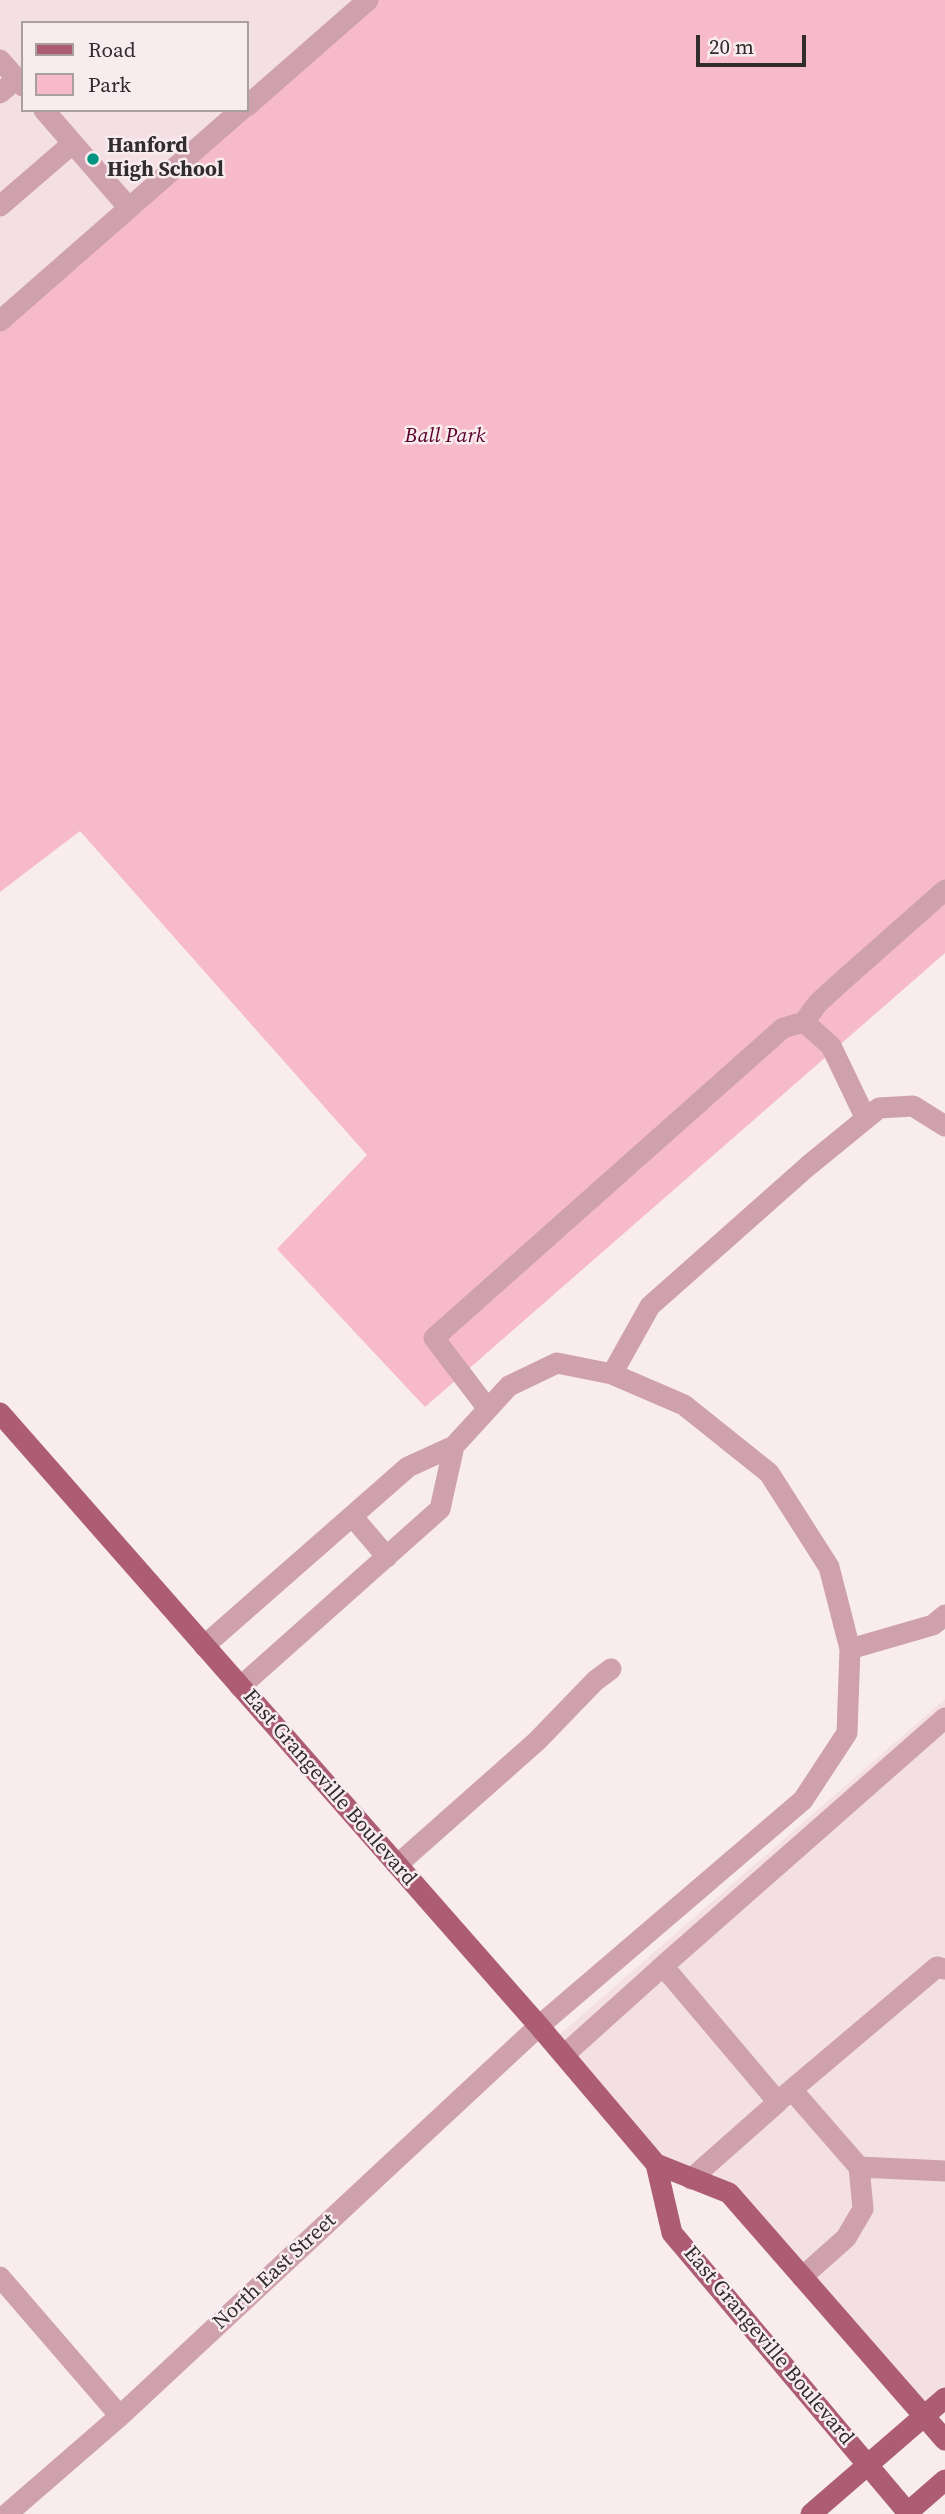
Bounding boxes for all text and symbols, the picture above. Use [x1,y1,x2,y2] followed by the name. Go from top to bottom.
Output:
[21,21,248,112] legend
[700,21,810,65] scale bar
[709,32,754,61] text: 20 m
[88,35,136,64] text: Road
[88,70,131,99] text: Park
[107,134,224,184] place label: Hanford High School
[85,151,101,167] marker: Hanford High School
[405,424,485,450] park label: Ball Park
[237,1685,421,1891] street label: East Grangeville Boulevard
[208,2209,342,2335] street label: North East Street
[677,2242,859,2450] street label: East Grangeville Boulevard

